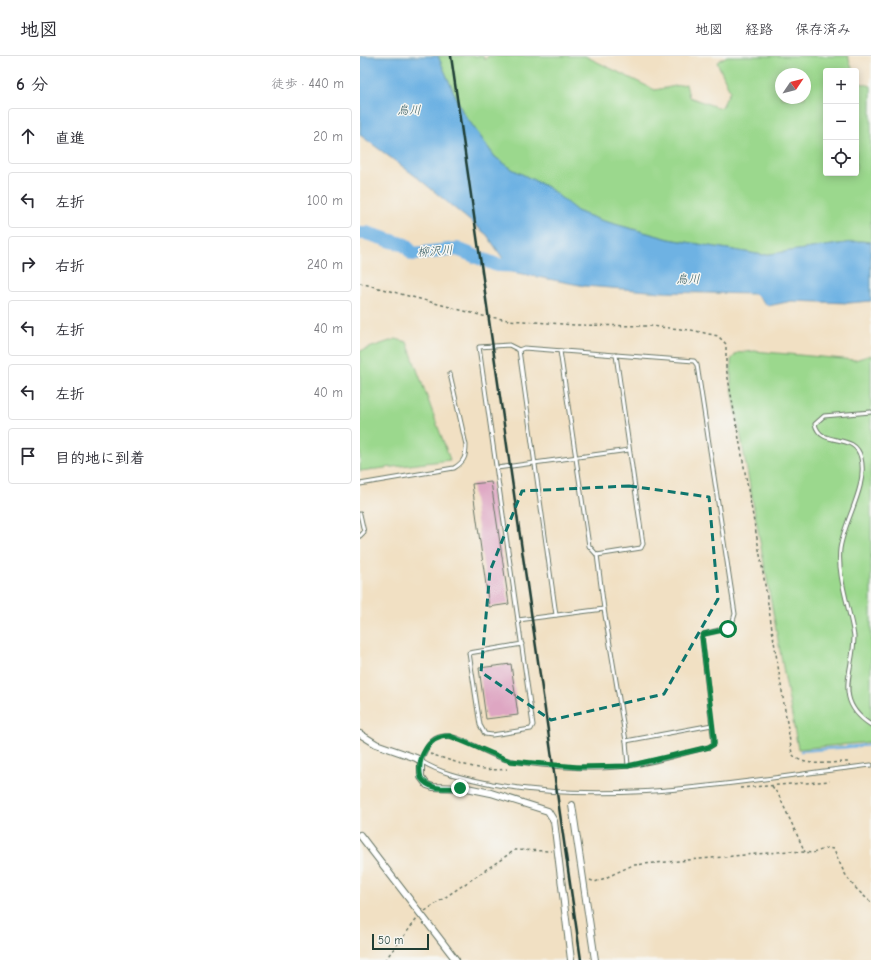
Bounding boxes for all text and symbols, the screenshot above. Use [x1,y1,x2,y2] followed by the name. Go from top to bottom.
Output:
[20,19,58,41] text: 地図
[695,21,723,38] text: 地図
[745,21,773,38] text: 経路
[795,21,851,38] text: 保存済み
[775,68,811,104] north arrow
[823,68,859,176] map controls
[823,68,859,104] button: +
[16,75,48,94] text: 6 分
[271,76,344,91] text: 徒歩 · 440 m
[397,103,421,117] water label: 烏川
[823,104,859,140] button: −
[17,125,39,147] icon: ahead
[55,129,85,147] text: 直進
[313,129,343,144] text: 20 m
[823,140,859,176] button: locate
[17,189,39,211] icon: left
[55,193,85,211] text: 左折
[307,193,343,208] text: 100 m
[417,243,453,259] water label: 柳沢川
[17,253,39,275] icon: right
[55,257,85,275] text: 右折
[307,257,343,272] text: 240 m
[676,272,700,286] water label: 烏川
[17,317,39,339] icon: left
[55,321,85,339] text: 左折
[314,321,343,336] text: 40 m
[17,381,39,403] icon: left
[55,385,85,403] text: 左折
[314,385,343,400] text: 40 m
[17,445,39,467] icon: arrive
[55,449,145,467] text: 目的地に到着
[719,620,737,638] route start
[451,779,469,797] route end
[372,932,429,951] scale bar
[378,934,403,947] text: 50 m

